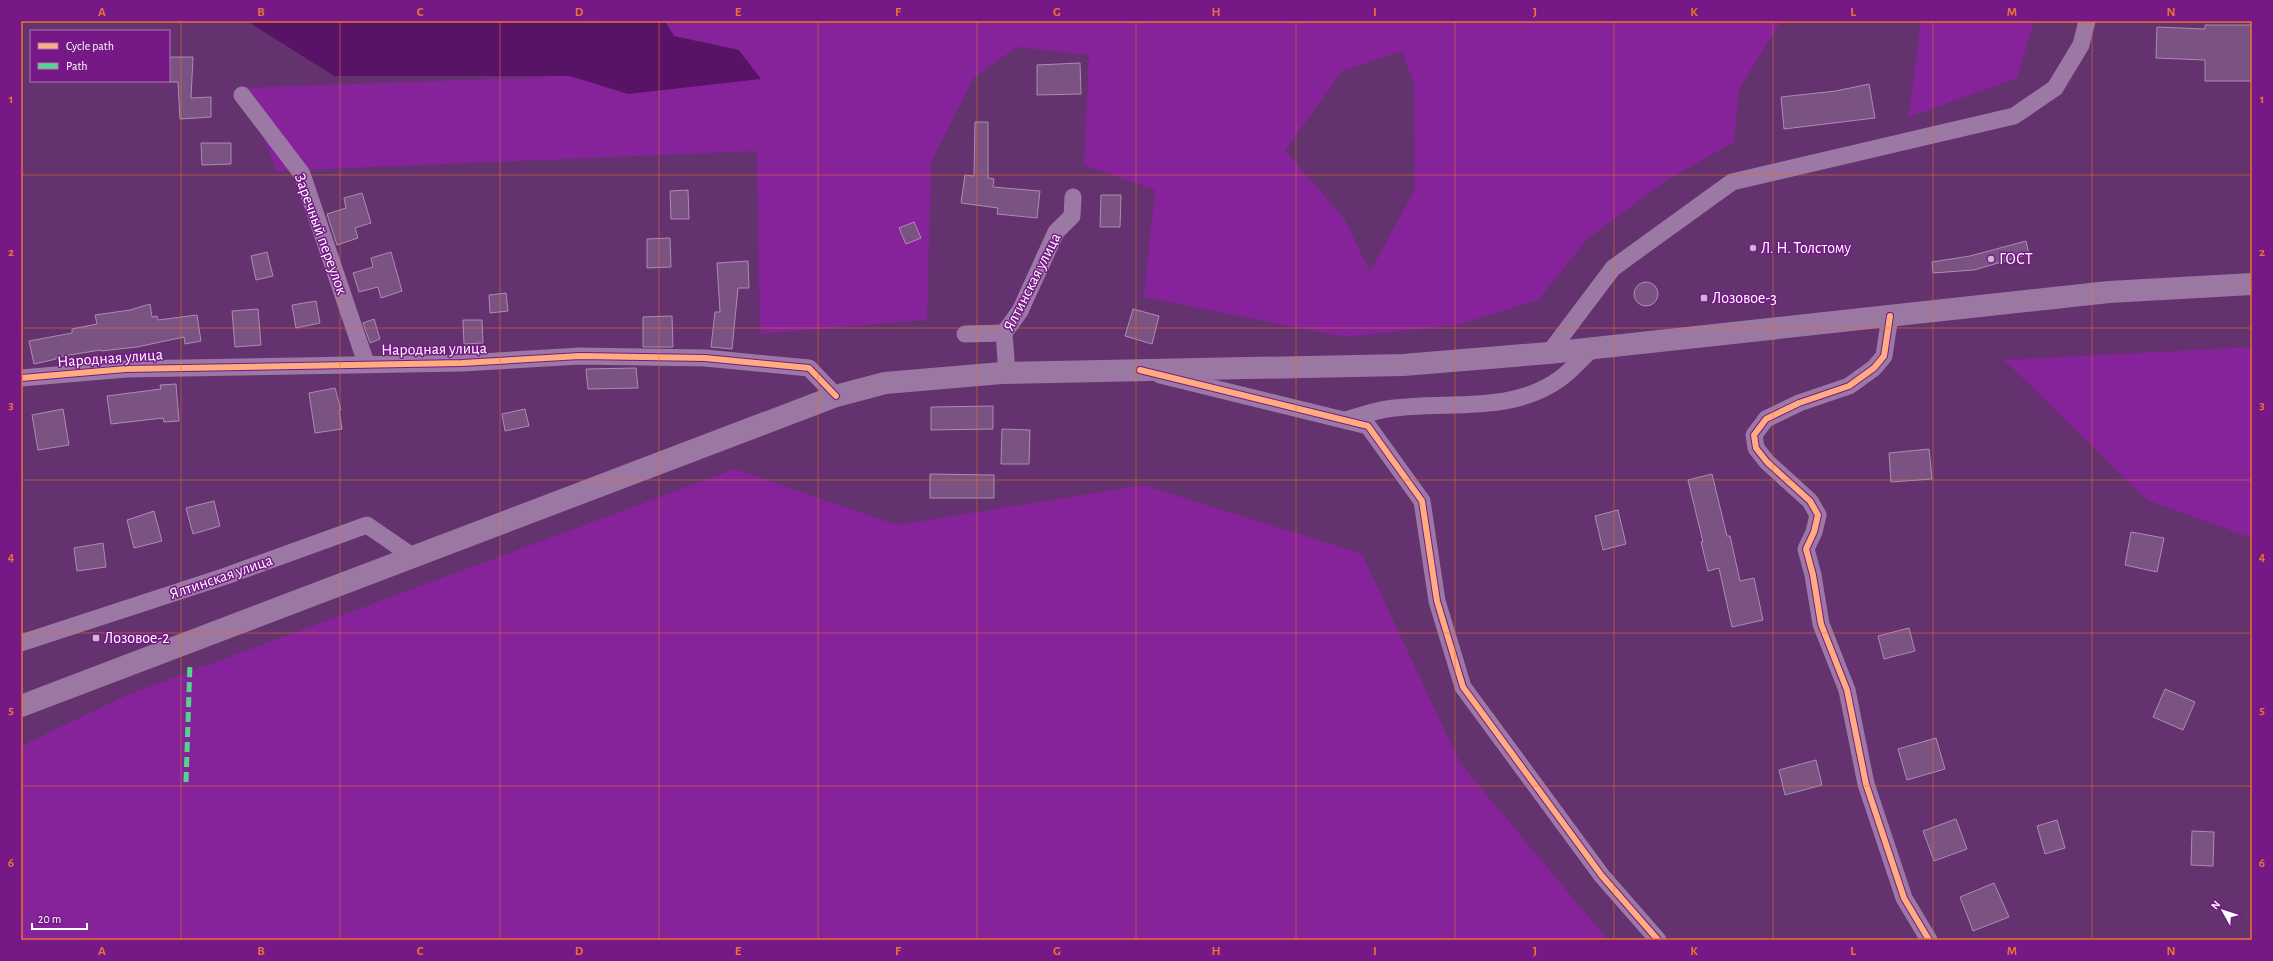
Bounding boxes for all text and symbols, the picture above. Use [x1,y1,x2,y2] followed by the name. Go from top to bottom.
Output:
[98,6,106,19] text: A
[257,6,265,19] text: B
[417,6,424,19] text: C
[575,6,584,19] text: D
[735,6,742,19] text: E
[895,6,902,19] text: F
[1053,6,1061,19] text: G
[1211,6,1221,19] text: H
[1373,6,1377,19] text: I
[1533,6,1537,19] text: J
[1690,6,1698,19] text: K
[1850,6,1856,19] text: L
[2007,6,2017,19] text: M
[2166,6,2176,19] text: N
[30,30,170,82] legend
[66,40,114,53] text: Cycle path
[66,60,88,72] text: Path
[9,93,13,106] text: 1
[2260,93,2264,106] text: 1
[291,171,351,298] street label: Заречный переулок
[1000,230,1065,334] street label: Ялтинская улица
[1761,240,1851,257] place label: Л. Н. Толстому
[1748,243,1758,253] marker: Л. Н. Толстому
[8,246,14,259] text: 2
[2259,246,2265,259] text: 2
[1999,251,2033,267] place label: ГОСТ
[1986,254,1996,264] marker: ГОСТ
[1712,290,1777,306] place label: Лозовое-3
[1699,293,1709,303] marker: Лозовое-3
[381,340,487,359] street label: Народная улица
[57,346,163,371] street label: Народная улица
[8,399,14,412] text: 3
[2259,399,2265,412] text: 3
[8,551,15,564] text: 4
[2259,551,2266,564] text: 4
[167,552,275,603] street label: Ялтинская улица
[104,630,170,646] place label: Лозовое-2
[91,633,101,643] marker: Лозовое-2
[8,704,14,717] text: 5
[2259,704,2265,717] text: 5
[8,857,14,870] text: 6
[2259,857,2265,870] text: 6
[2203,891,2243,931] north arrow
[2209,899,2222,911] text: N
[32,905,87,931] scale bar
[38,913,61,925] text: 20 m
[98,945,106,958] text: A
[257,945,265,958] text: B
[417,945,424,958] text: C
[575,945,584,958] text: D
[735,945,742,958] text: E
[895,945,902,958] text: F
[1053,945,1061,958] text: G
[1211,945,1221,958] text: H
[1373,945,1377,958] text: I
[1533,945,1537,958] text: J
[1690,945,1698,958] text: K
[1850,945,1856,958] text: L
[2007,945,2017,958] text: M
[2166,945,2176,958] text: N

